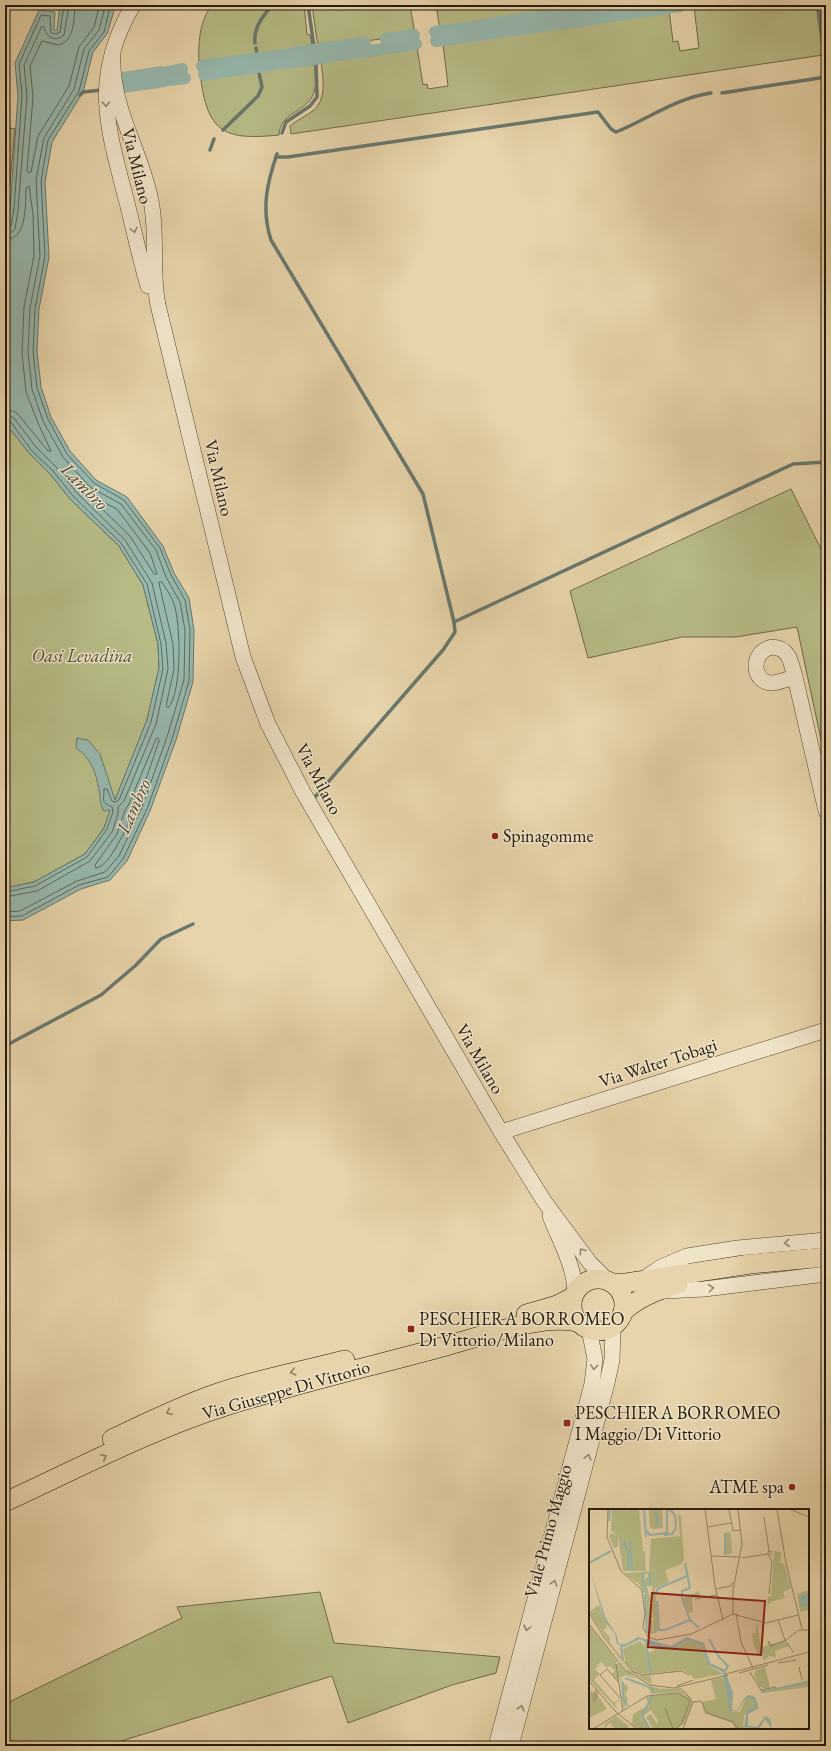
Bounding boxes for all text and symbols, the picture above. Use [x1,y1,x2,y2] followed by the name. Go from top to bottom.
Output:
[101,101,110,107] one-way arrow
[117,126,158,206] street label: Via Milano
[129,227,137,234] one-way arrow
[200,438,239,518] street label: Via Milano
[55,456,114,516] water label: Lambro
[32,644,132,667] park label: Oasi Levadina
[291,739,348,818] street label: Via Milano
[110,775,157,839] water label: Lambro
[503,824,594,847] place label: Spinagomme
[490,831,500,841] marker: Spinagomme
[451,1019,510,1098] street label: Via Milano
[596,1032,720,1092] street label: Via Walter Tobagi
[784,1238,790,1247] one-way arrow
[579,1249,586,1256] one-way arrow
[708,1284,714,1293] one-way arrow
[419,1307,625,1351] place label: PESCHIERA BORROMEO Di Vittorio/Milano
[406,1324,416,1334] marker: PESCHIERA BORROMEO Di Vittorio/Milano
[199,1355,372,1424] street label: Via Giuseppe Di Vittorio
[590,1364,599,1370] one-way arrow
[289,1367,296,1376] one-way arrow
[575,1401,781,1445] place label: PESCHIERA BORROMEO I Maggio/Di Vittorio
[166,1407,174,1415] one-way arrow
[562,1418,572,1428] marker: PESCHIERA BORROMEO I Maggio/Di Vittorio
[100,1453,107,1461] one-way arrow
[583,1454,592,1461] one-way arrow
[519,1462,576,1600] street label: Viale Primo Maggio
[708,1475,785,1498] place label: ATME spa
[787,1482,797,1492] marker: ATME spa
[589,1509,809,1729] inset map
[549,1579,558,1586] one-way arrow
[523,1625,532,1632] one-way arrow
[516,1705,524,1712] one-way arrow

